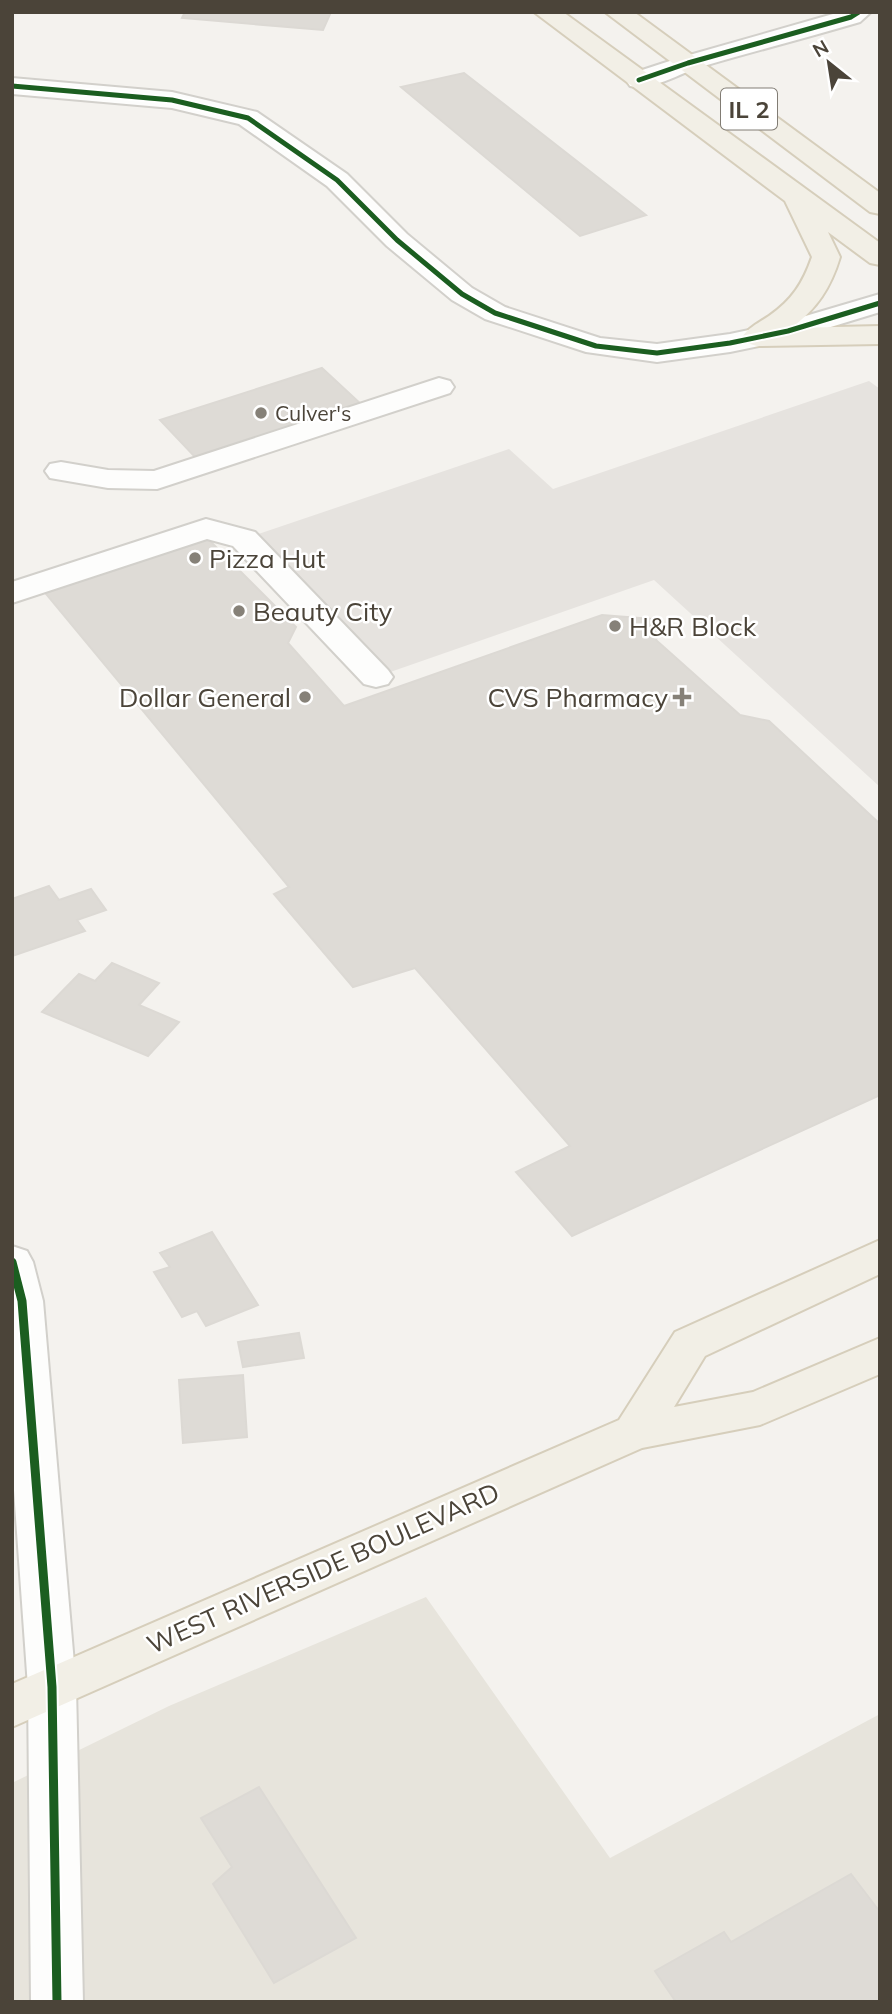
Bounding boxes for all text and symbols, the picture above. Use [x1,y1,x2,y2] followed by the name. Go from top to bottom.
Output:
[794,28,864,98] north arrow
[808,34,833,62] text: N
[721,88,777,130] road number: IL 2
[275,400,351,426] place label: Culver's
[253,405,269,421] marker: Culver's
[209,542,325,575] place label: Pizza Hut
[187,550,203,566] marker: Pizza Hut
[253,595,393,628] place label: Beauty City
[231,603,247,619] marker: Beauty City
[629,610,757,643] place label: H&R Block
[607,618,623,634] marker: H&R Block
[119,681,291,714] place label: Dollar General
[487,681,668,714] place label: CVS Pharmacy
[297,689,313,705] marker: Dollar General
[674,689,690,705] marker: CVS Pharmacy
[142,1475,504,1661] street label: WEST RIVERSIDE BOULEVARD

